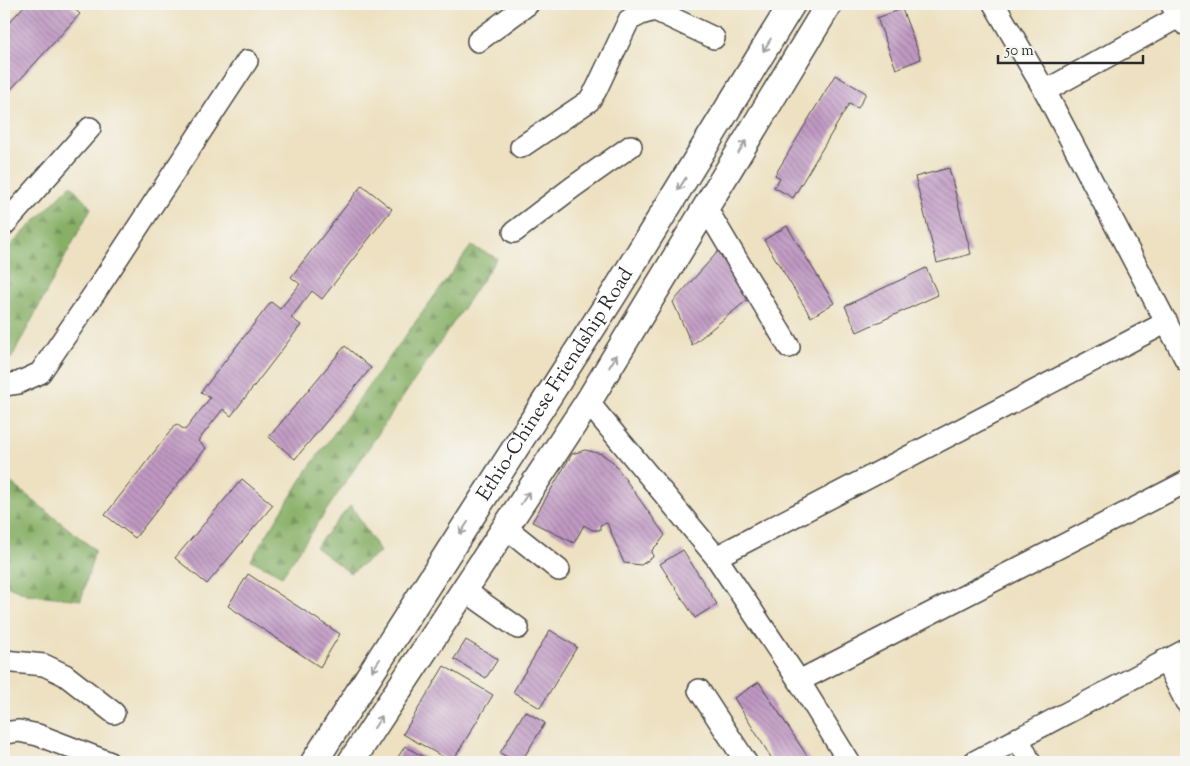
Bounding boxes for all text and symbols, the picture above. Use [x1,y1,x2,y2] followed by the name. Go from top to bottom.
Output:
[998,32,1142,64] scale bar
[761,38,771,52] one-way arrow
[1004,41,1034,62] text: 50 m
[738,141,748,155] one-way arrow
[677,177,687,191] one-way arrow
[470,263,641,507] street label: Ethio-Chinese Friendship Road
[608,355,618,369] one-way arrow
[520,491,530,505] one-way arrow
[459,521,469,535] one-way arrow
[371,658,381,672] one-way arrow
[373,715,383,729] one-way arrow

